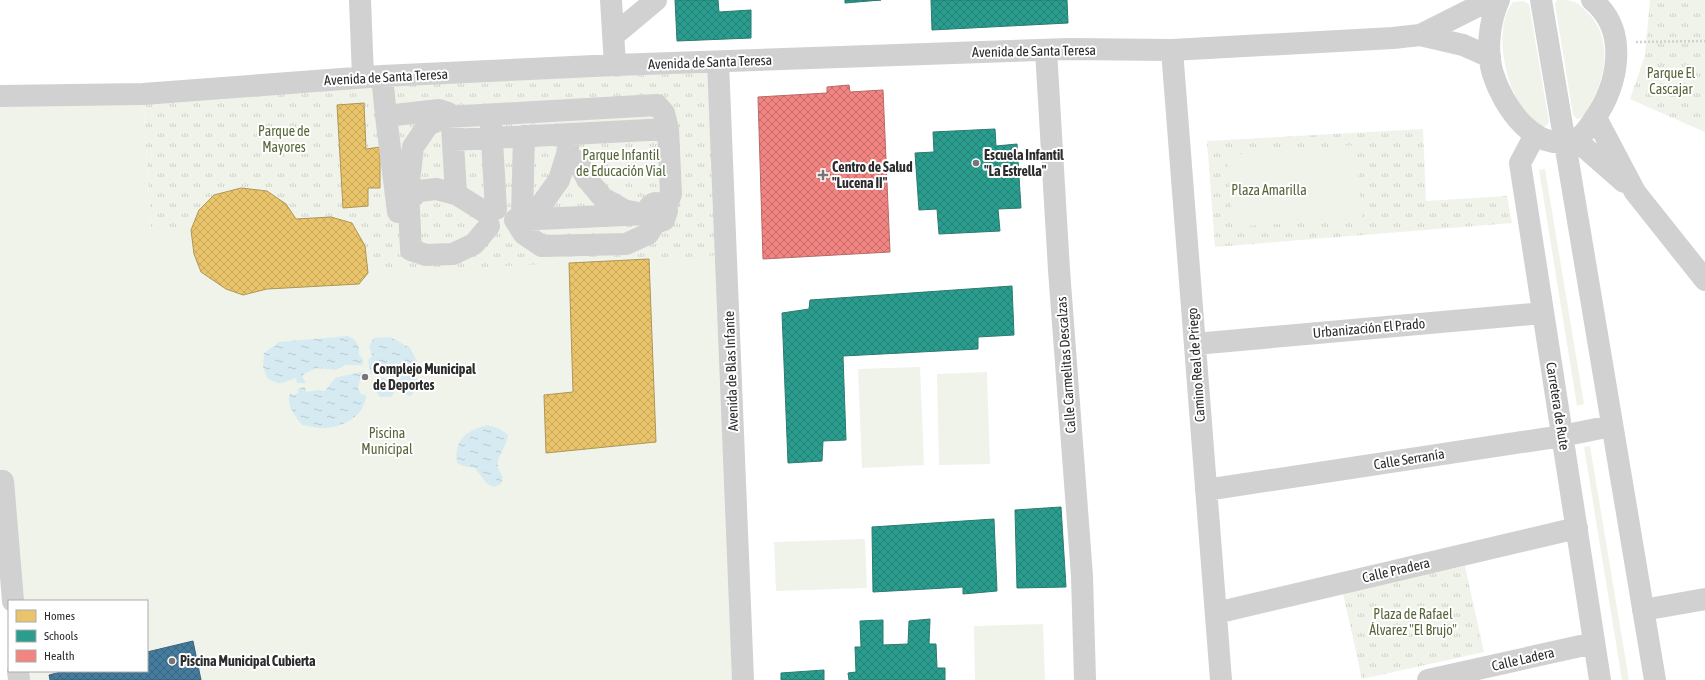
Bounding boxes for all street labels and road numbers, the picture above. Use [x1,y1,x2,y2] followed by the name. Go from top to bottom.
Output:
[972,42,1096,60] street label: Avenida de Santa Teresa
[648,52,772,72] street label: Avenida de Santa Teresa
[324,66,448,88] street label: Avenida de Santa Teresa
[1053,296,1079,434] street label: Calle Carmelitas Descalzas
[1184,307,1208,423] street label: Camino Real de Priego
[721,311,741,431] street label: Avenida de Blas Infante
[1312,315,1426,341] street label: Urbanización El Prado
[1543,361,1573,451] street label: Carretera de Rute
[1372,445,1446,473] street label: Calle Serranía
[1361,554,1431,586] street label: Calle Pradera
[1490,644,1556,674] street label: Calle Ladera

